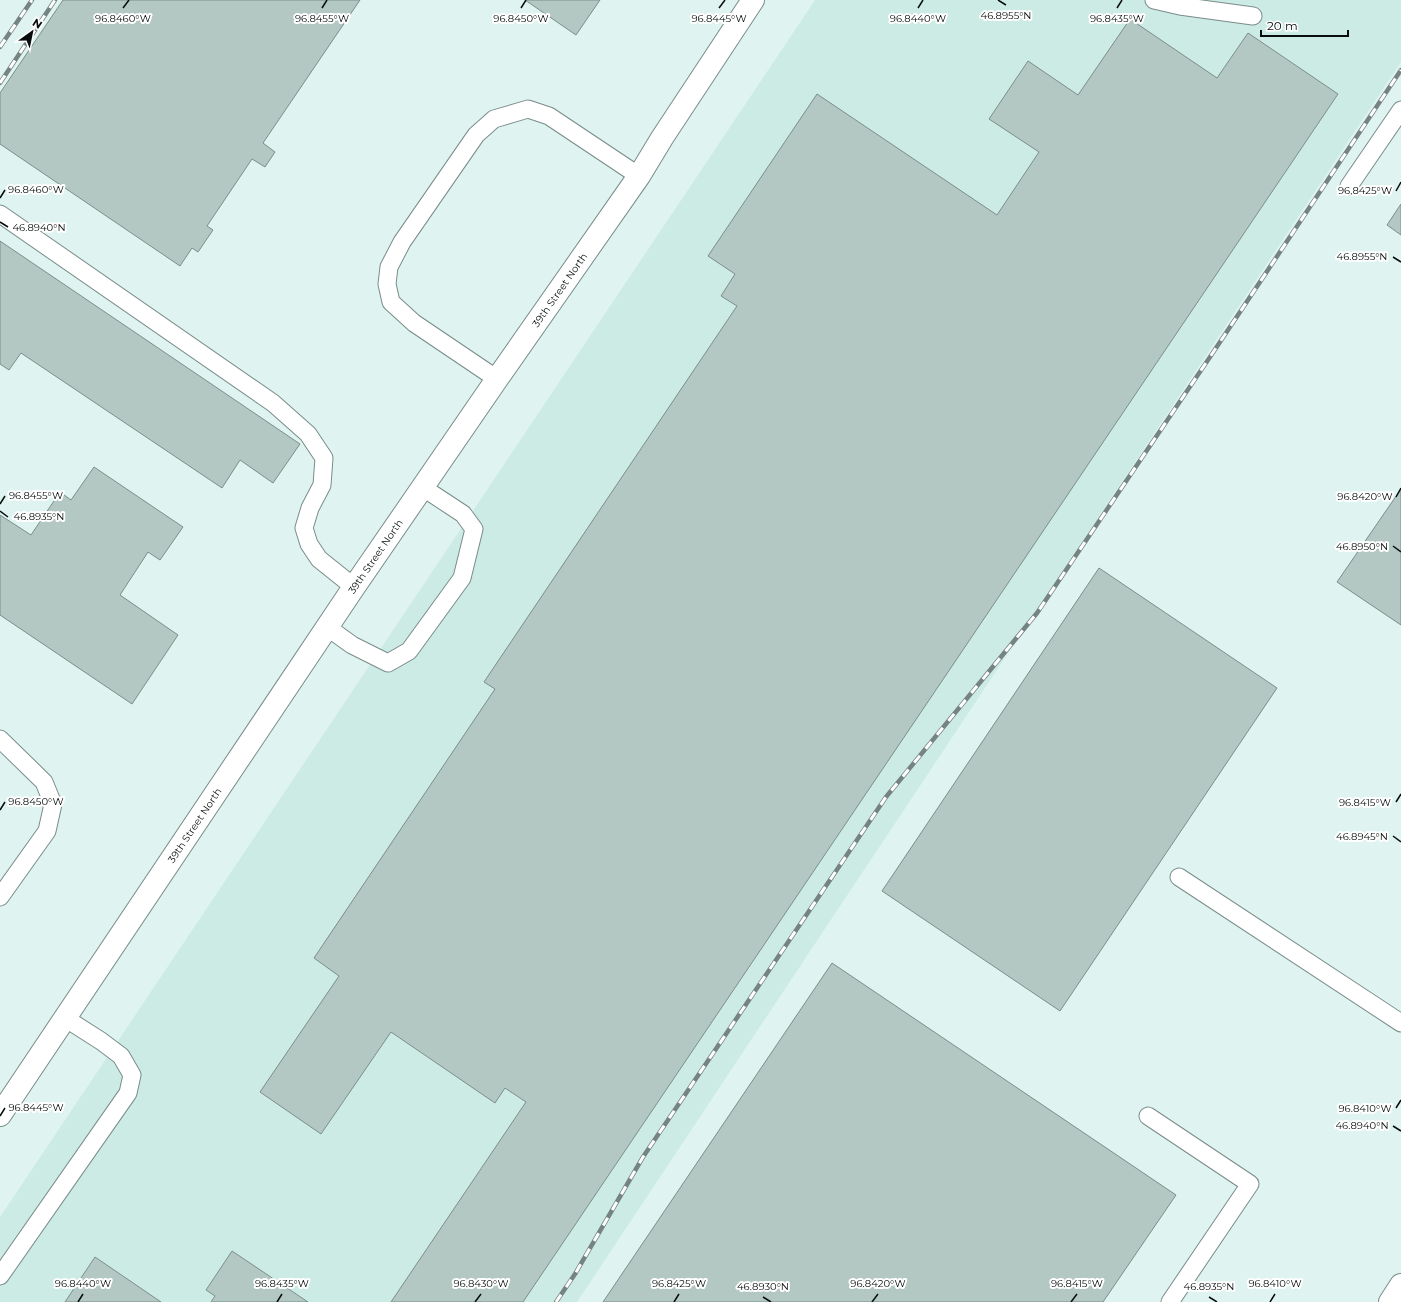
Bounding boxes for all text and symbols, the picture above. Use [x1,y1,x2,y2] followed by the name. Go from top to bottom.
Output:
[981,9,1031,22] text: 46.8955°N
[12,12,52,52] north arrow
[95,12,151,25] text: 96.8460°W
[295,12,349,25] text: 96.8455°W
[493,12,549,25] text: 96.8450°W
[691,12,747,25] text: 96.8445°W
[890,12,946,25] text: 96.8440°W
[1090,12,1144,25] text: 96.8435°W
[1261,12,1348,38] scale bar
[30,15,45,32] text: N
[1267,18,1298,33] text: 20 m
[8,183,64,196] text: 96.8460°W
[1338,184,1392,197] text: 96.8425°W
[12,221,66,234] text: 46.8940°N
[529,250,590,329] street label: 39th Street North
[1337,250,1387,263] text: 46.8955°N
[9,489,63,502] text: 96.8455°W
[1337,490,1393,503] text: 96.8420°W
[14,510,64,523] text: 46.8935°N
[345,516,405,596] street label: 39th Street North
[1336,540,1388,553] text: 46.8950°N
[165,785,224,865] street label: 39th Street North
[8,795,64,808] text: 96.8450°W
[1339,796,1391,809] text: 96.8415°W
[1336,830,1388,843] text: 46.8945°N
[8,1101,64,1114] text: 96.8445°W
[1338,1102,1392,1115] text: 96.8410°W
[1335,1119,1389,1132] text: 46.8940°N
[55,1277,111,1290] text: 96.8440°W
[255,1277,309,1290] text: 96.8435°W
[453,1277,509,1290] text: 96.8430°W
[652,1277,706,1290] text: 96.8425°W
[850,1277,906,1290] text: 96.8420°W
[1051,1277,1103,1290] text: 96.8415°W
[1248,1277,1302,1290] text: 96.8410°W
[737,1280,789,1293] text: 46.8930°N
[1184,1280,1234,1293] text: 46.8935°N

